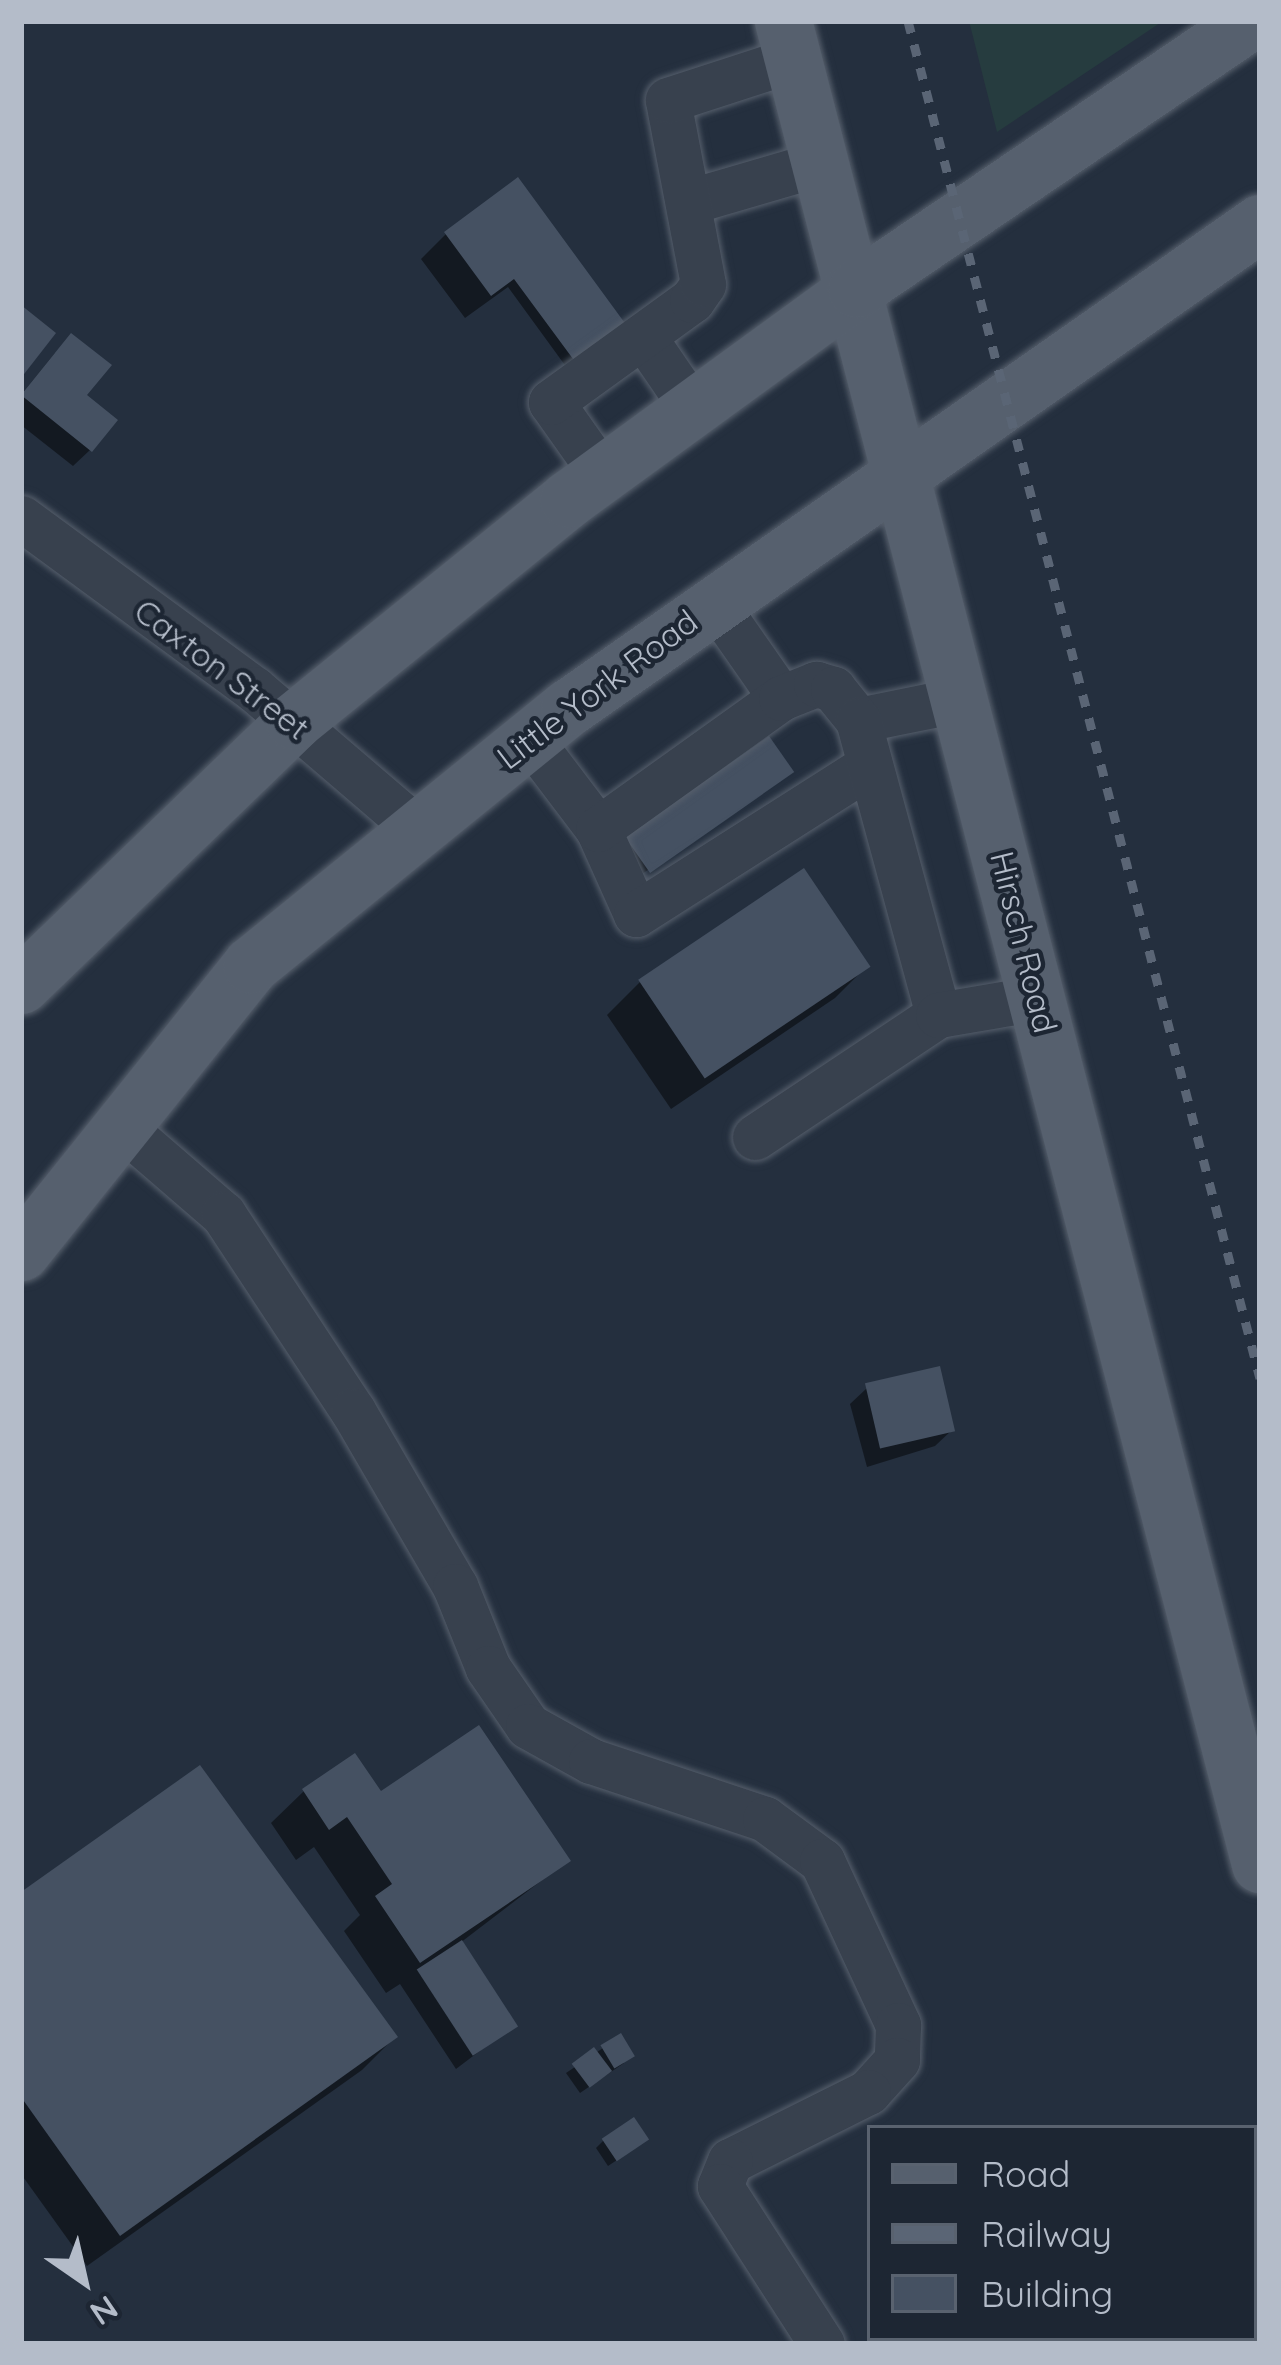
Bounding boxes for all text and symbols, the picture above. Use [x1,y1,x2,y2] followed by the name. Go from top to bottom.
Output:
[127,590,317,748] street label: Caxton Street
[489,601,705,777] street label: Little York Road
[982,847,1066,1037] street label: Hirsch Road
[867,2125,1257,2341] legend
[981,2151,1070,2196] text: Road
[981,2211,1112,2256] text: Railway
[24,2221,144,2341] north arrow
[981,2271,1113,2316] text: Building
[83,2287,126,2335] text: N

